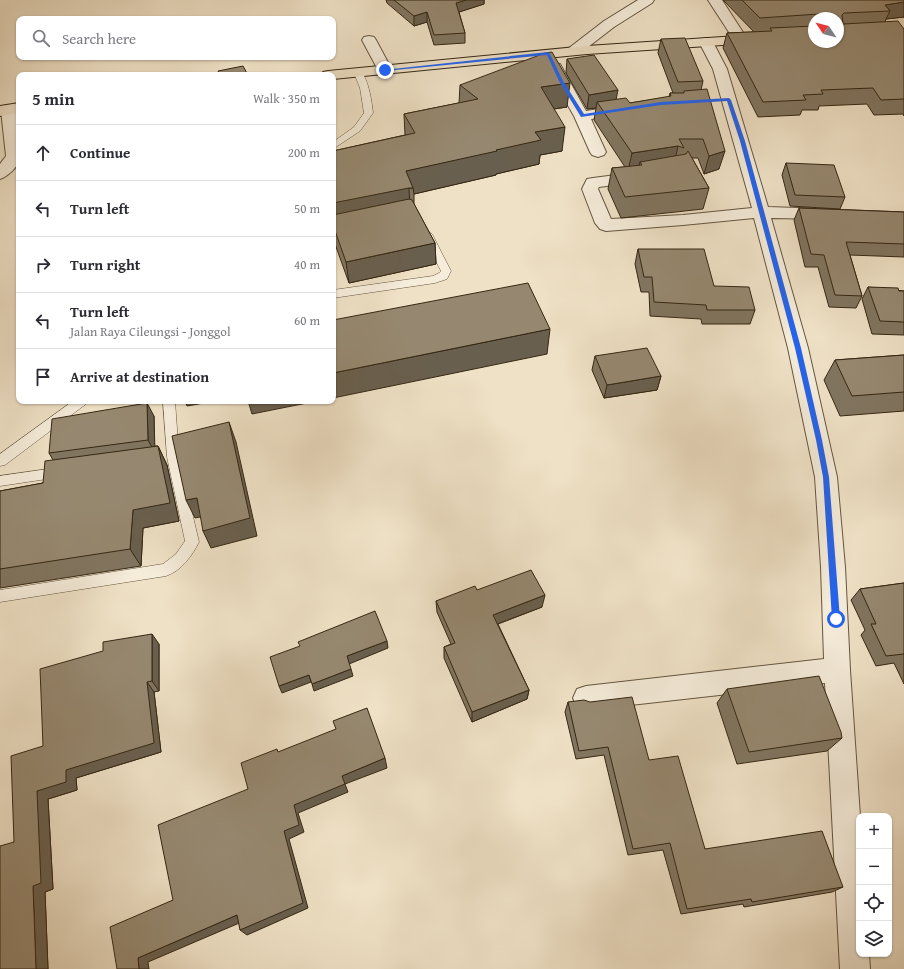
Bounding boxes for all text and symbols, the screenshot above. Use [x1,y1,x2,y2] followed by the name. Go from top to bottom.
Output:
[808,12,844,48] north arrow
[16,16,336,60] search box
[30,27,52,49] icon: search
[62,28,136,49] text: Search here
[376,61,394,79] route end
[32,86,74,111] text: 5 min
[253,89,320,108] text: Walk · 350 m
[32,142,54,164] icon: ahead
[70,142,131,163] text: Continue
[288,143,320,162] text: 200 m
[32,198,54,220] icon: left
[70,198,129,219] text: Turn left
[294,199,320,218] text: 50 m
[32,254,54,276] icon: right
[70,254,141,275] text: Turn right
[294,255,320,274] text: 40 m
[70,301,129,322] text: Turn left
[32,310,54,332] icon: left
[294,311,320,330] text: 60 m
[70,322,231,341] text: Jalan Raya Cileungsi - Jonggol
[32,366,54,388] icon: arrive
[70,366,209,387] text: Arrive at destination
[827,610,845,628] route start
[856,813,892,957] map controls
[856,813,892,849] button: +
[856,849,892,885] button: −
[856,885,892,921] button: locate
[856,921,892,957] button: layers

